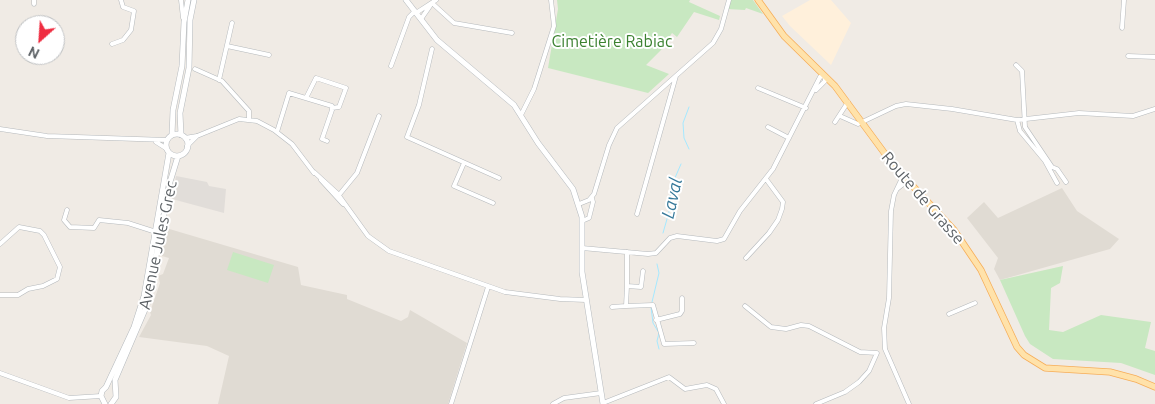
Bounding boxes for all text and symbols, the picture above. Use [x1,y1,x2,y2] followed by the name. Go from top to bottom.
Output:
[15,15,65,65] north arrow
[552,32,672,52] park label: Cimetière Rabiac
[26,43,42,62] text: N
[877,148,969,248] street label: Route de Grasse
[657,176,687,220] water label: Laval
[135,179,181,311] street label: Avenue Jules Grec

